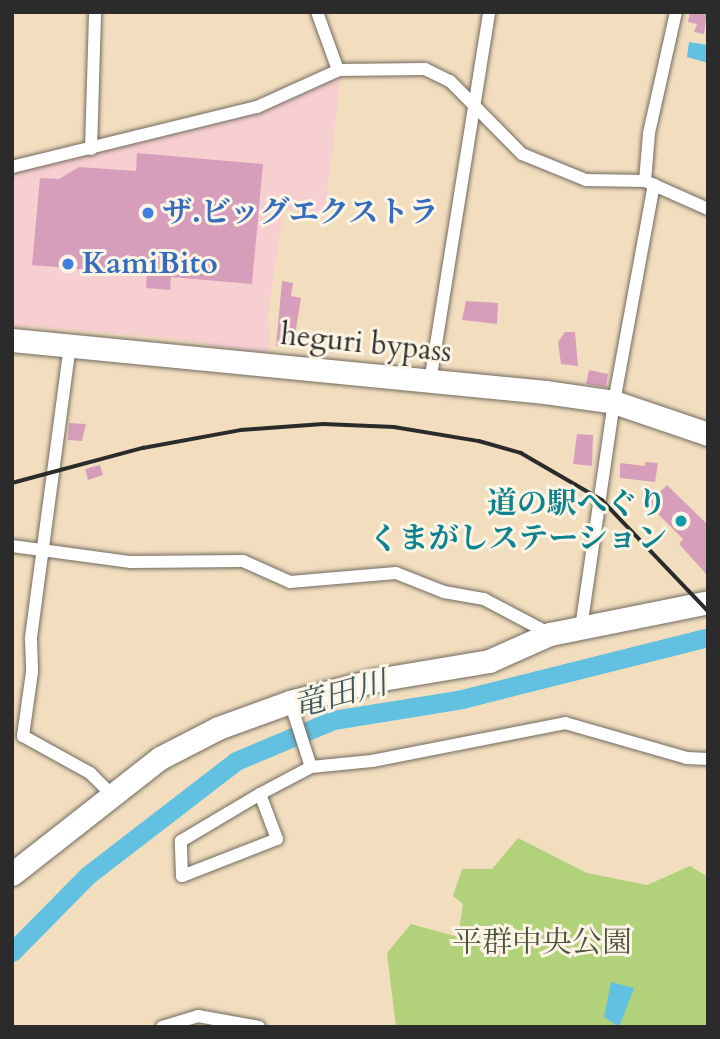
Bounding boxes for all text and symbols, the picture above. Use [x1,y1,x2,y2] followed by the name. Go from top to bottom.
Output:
[162,195,441,231] place label: ザ.ビッグエクストラ
[140,205,156,221] marker: ザ.ビッグエクストラ
[82,246,218,282] place label: KamiBito
[60,256,76,272] marker: KamiBito
[279,317,453,371] street label: heguri bypass
[367,486,667,556] place label: 道の駅へぐり くまがしステーション
[673,513,689,529] marker: 道の駅へぐり くまがしステーション
[289,664,391,726] water label: 竜田川
[452,925,632,961] park label: 平群中央公園

